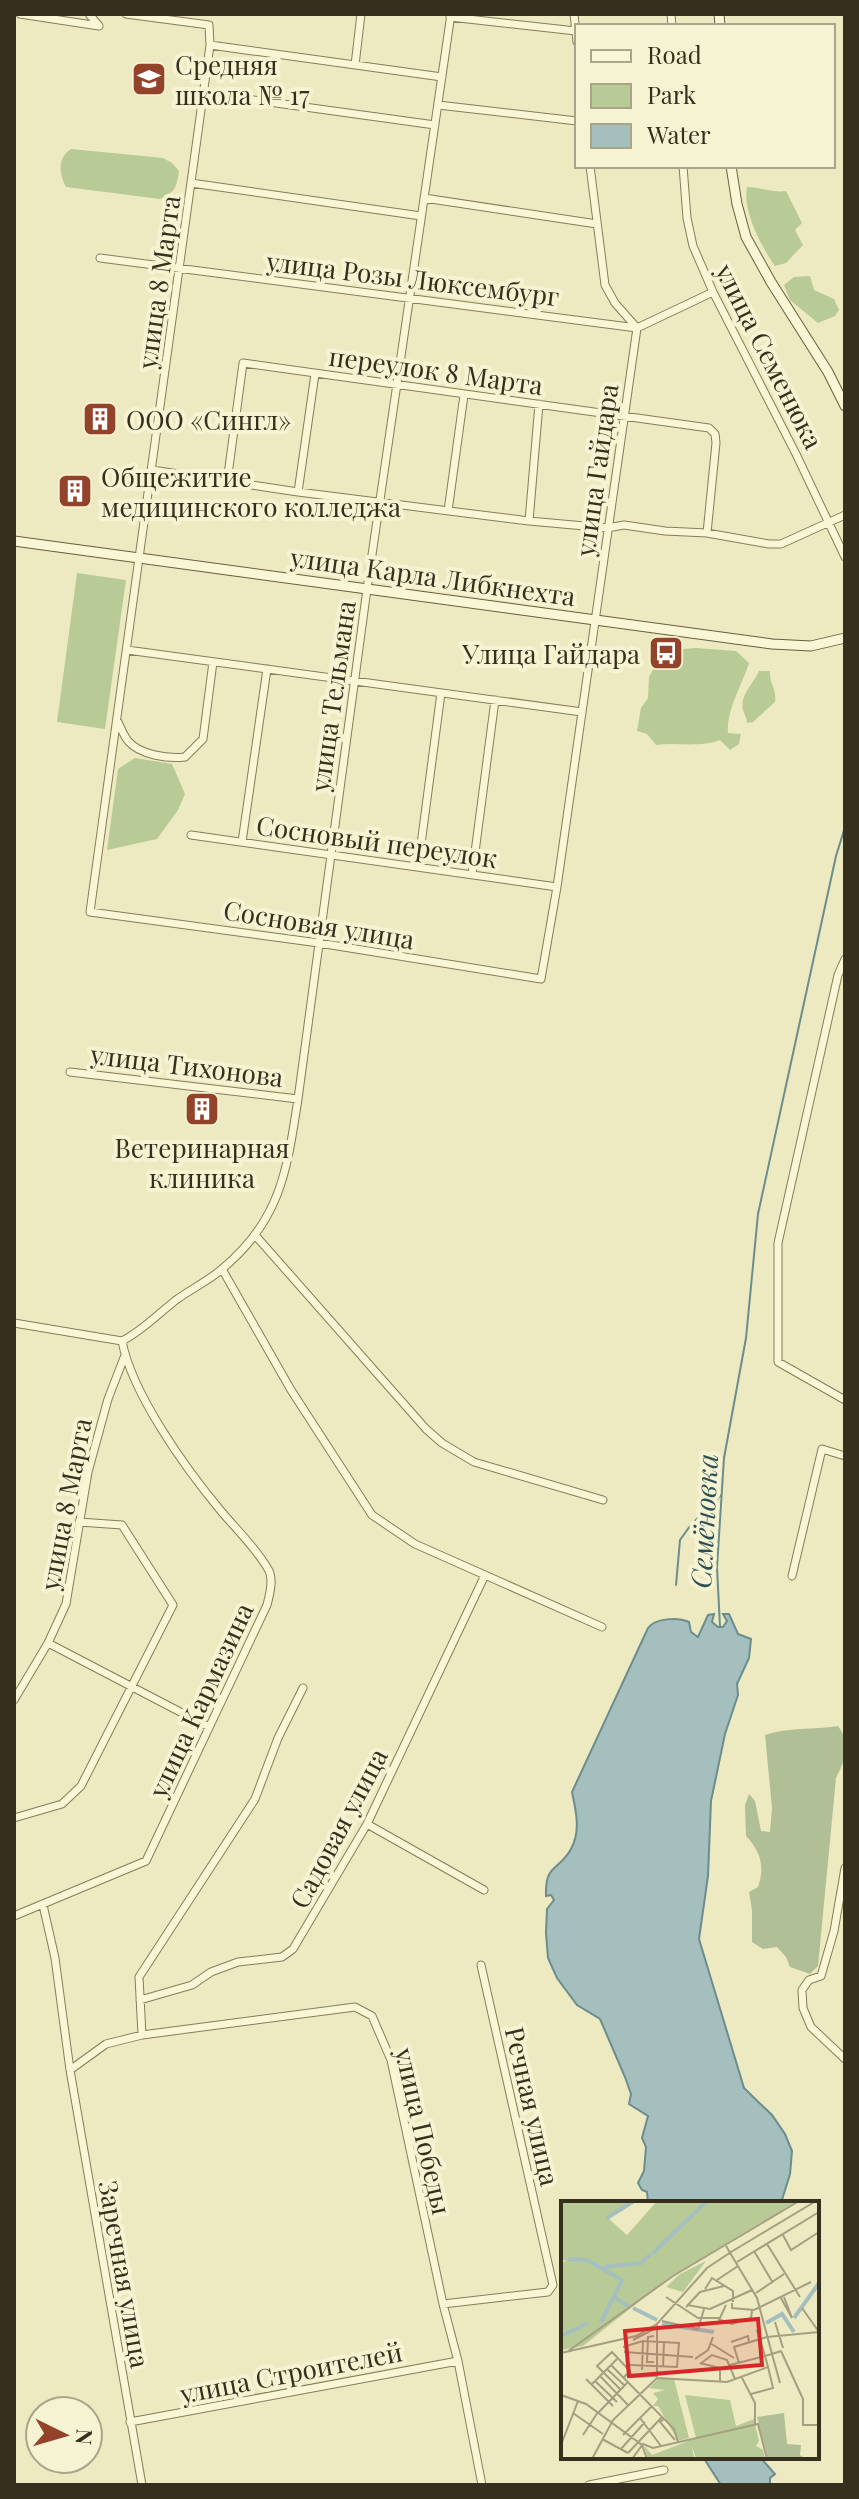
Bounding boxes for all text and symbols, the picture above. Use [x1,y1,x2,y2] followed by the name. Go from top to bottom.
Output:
[575,24,835,168] legend
[647,38,702,70] text: Road
[175,47,310,112] place label: Средняя школа № 17
[130,60,168,98] school or university icon: Средняя школа № 17
[647,78,697,110] text: Park
[646,118,711,150] text: Water
[128,193,187,372] street label: улица 8 Марта
[264,243,561,313] street label: улица Розы Люксембург
[708,257,832,455] street label: улица Семенюка
[327,338,545,402] street label: переулок 8 Марта
[566,382,625,559] street label: улица Гайдара
[81,400,119,438] building icon: ООО «Сингл»
[126,402,291,437] place label: ООО «Сингл»
[101,459,401,524] place label: Общежитие медицинского колледжа
[56,472,94,510] building icon: Общежитие медицинского колледжа
[287,539,578,613] street label: улица Карла Либкнехта
[301,598,363,795] street label: улица Тельмана
[647,634,685,672] bus stop icon: Улица Гайдара
[461,636,640,671] place label: Улица Гайдара
[254,807,500,875] street label: Сосновый переулок
[221,892,417,956] street label: Сосновая улица
[88,1036,285,1094] street label: улица Тихонова
[183,1090,221,1128] building icon: Ветеринарная клиника
[114,1130,290,1195] place label: Ветеринарная клиника
[31,1415,99,1594] street label: улица 8 Марта
[681,1453,725,1589] water label: Семёновка
[139,1597,260,1804] street label: улица Кармазина
[281,1742,395,1914] street label: Садовая улица
[498,2023,568,2189] street label: Речная улица
[388,2043,460,2218] street label: улица Победы
[91,2178,159,2370] street label: Заречная улица
[561,2201,819,2459] inset map
[176,2333,405,2411] street label: улица Строителей
[24,2395,104,2475] north arrow
[69,2428,101,2446] text: N

